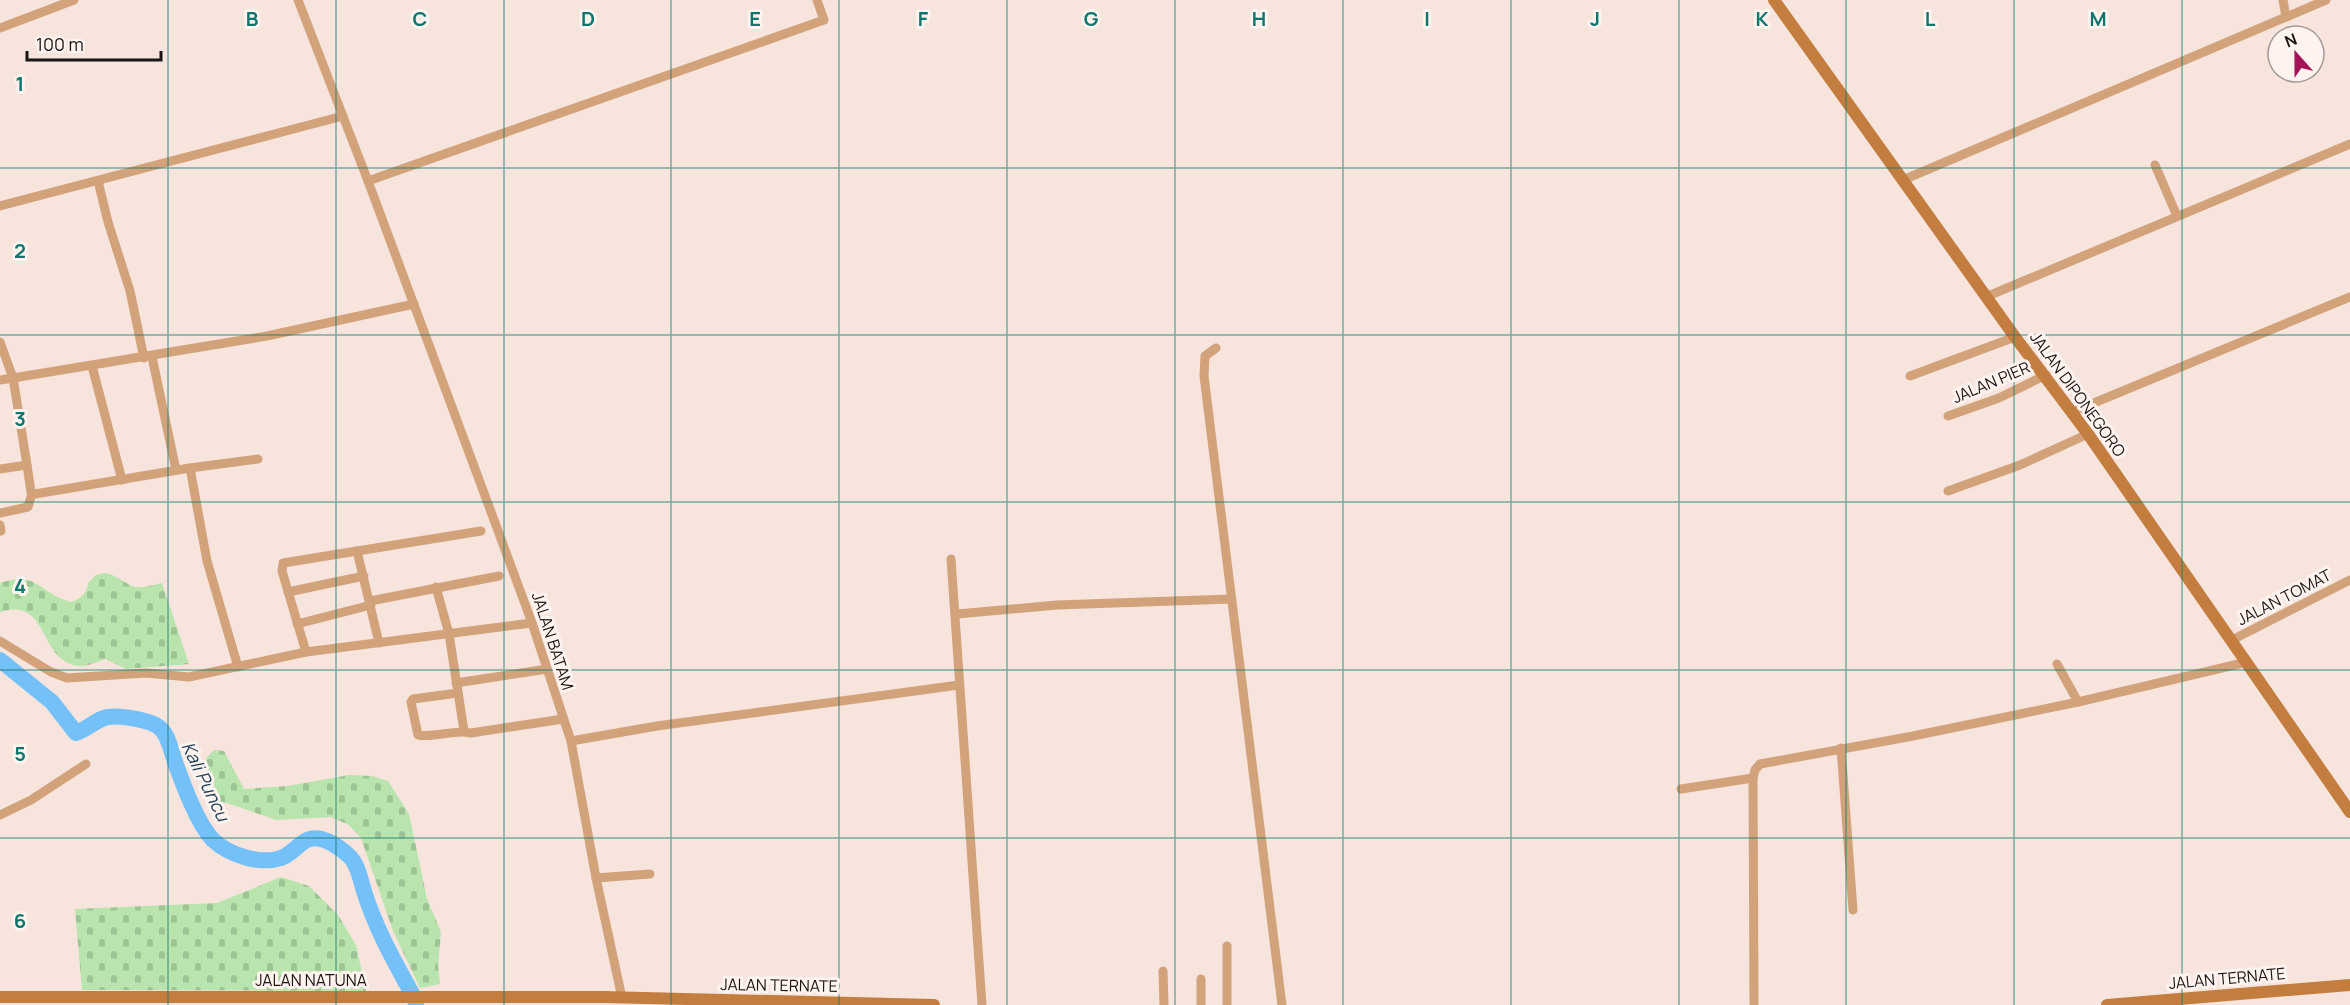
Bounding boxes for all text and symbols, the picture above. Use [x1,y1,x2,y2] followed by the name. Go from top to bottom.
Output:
[246,5,259,32] text: B
[413,5,427,32] text: C
[581,5,595,32] text: D
[749,5,761,32] text: E
[918,5,929,32] text: F
[1084,5,1099,32] text: G
[1252,5,1266,32] text: H
[1424,5,1430,32] text: I
[1590,5,1600,32] text: J
[1756,5,1769,32] text: K
[1925,5,1936,32] text: L
[2089,5,2107,32] text: M
[27,24,160,62] scale bar
[2266,24,2326,84] north arrow
[2281,28,2300,52] text: N
[36,32,84,56] text: 100 m
[16,70,24,97] text: 1
[14,237,26,264] text: 2
[2025,327,2131,461] street label: JALAN DIPONEGORO
[1949,356,2033,408] street label: JALAN PIER
[14,405,26,432] text: 3
[2233,564,2335,630] street label: JALAN TOMAT
[14,572,26,599] text: 4
[527,589,579,693] street label: JALAN BATAM
[176,737,236,826] water label: Kali Puncu
[14,740,26,767] text: 5
[14,907,26,934] text: 6
[2168,962,2286,994] street label: JALAN TERNATE
[255,969,367,991] street label: JALAN NATUNA
[720,973,838,997] street label: JALAN TERNATE

